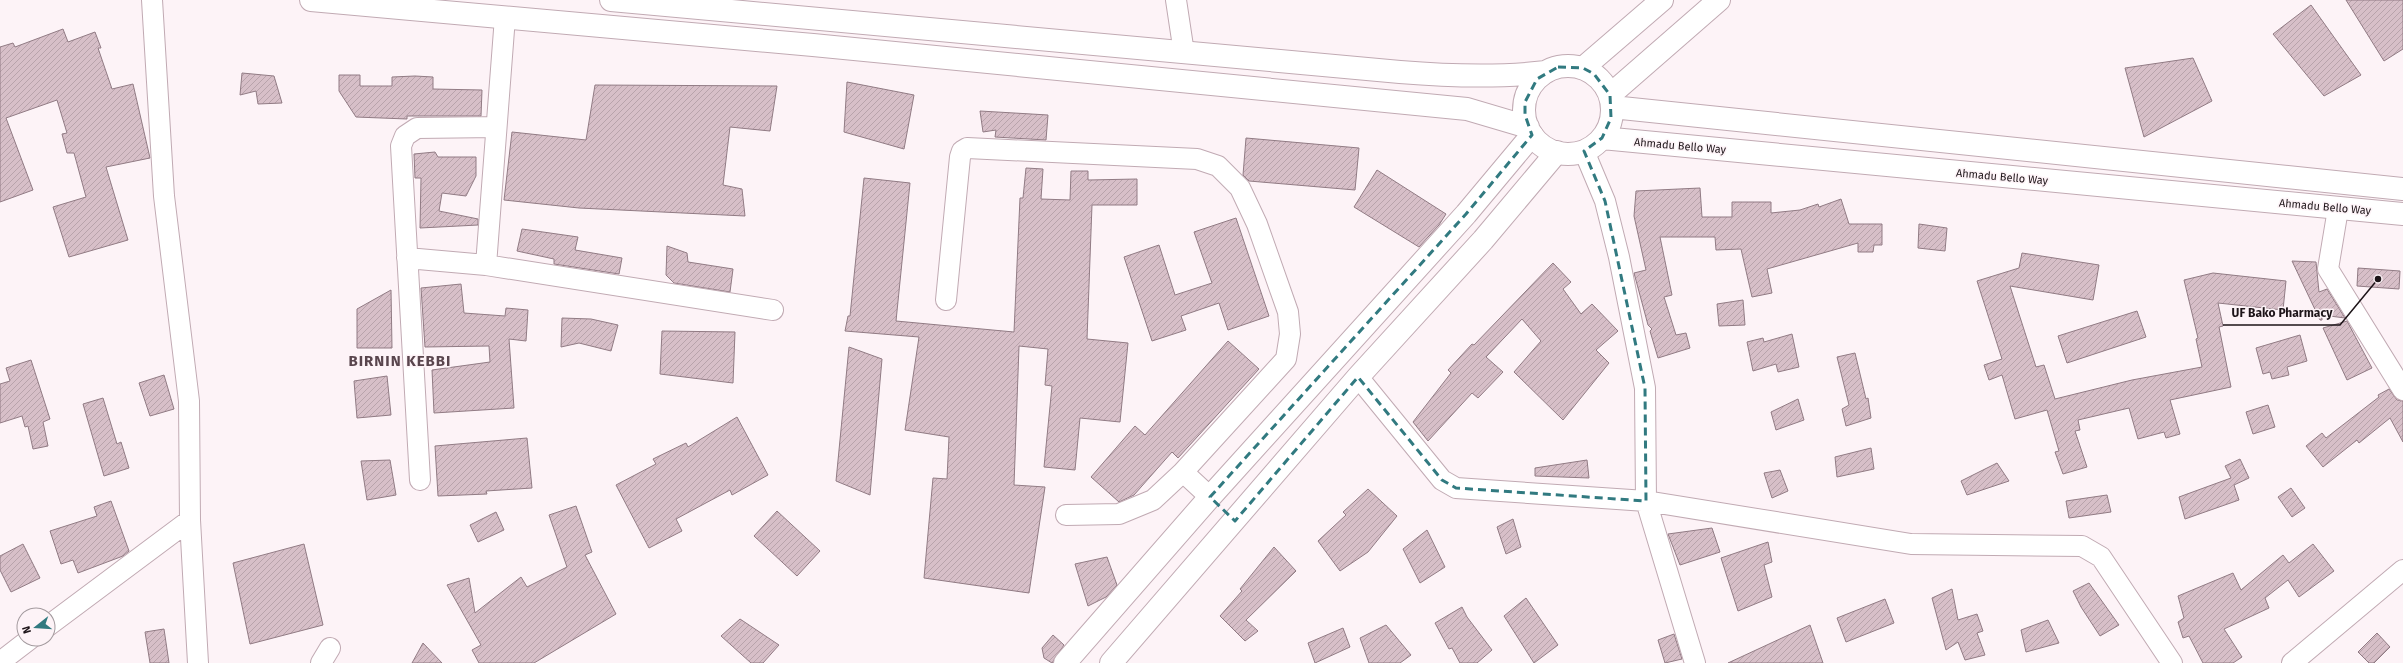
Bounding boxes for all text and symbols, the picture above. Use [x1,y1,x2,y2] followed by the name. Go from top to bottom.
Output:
[1633,135,1727,157] street label: Ahmadu Bello Way
[1955,166,2049,188] street label: Ahmadu Bello Way
[2278,196,2372,218] street label: Ahmadu Bello Way
[2223,301,2340,325] callout: UF Bako Pharmacy
[2232,306,2333,320] text: UF Bako Pharmacy
[348,352,452,370] district label: BIRNIN KEBBI
[16,607,56,647] north arrow
[20,624,34,635] text: N

